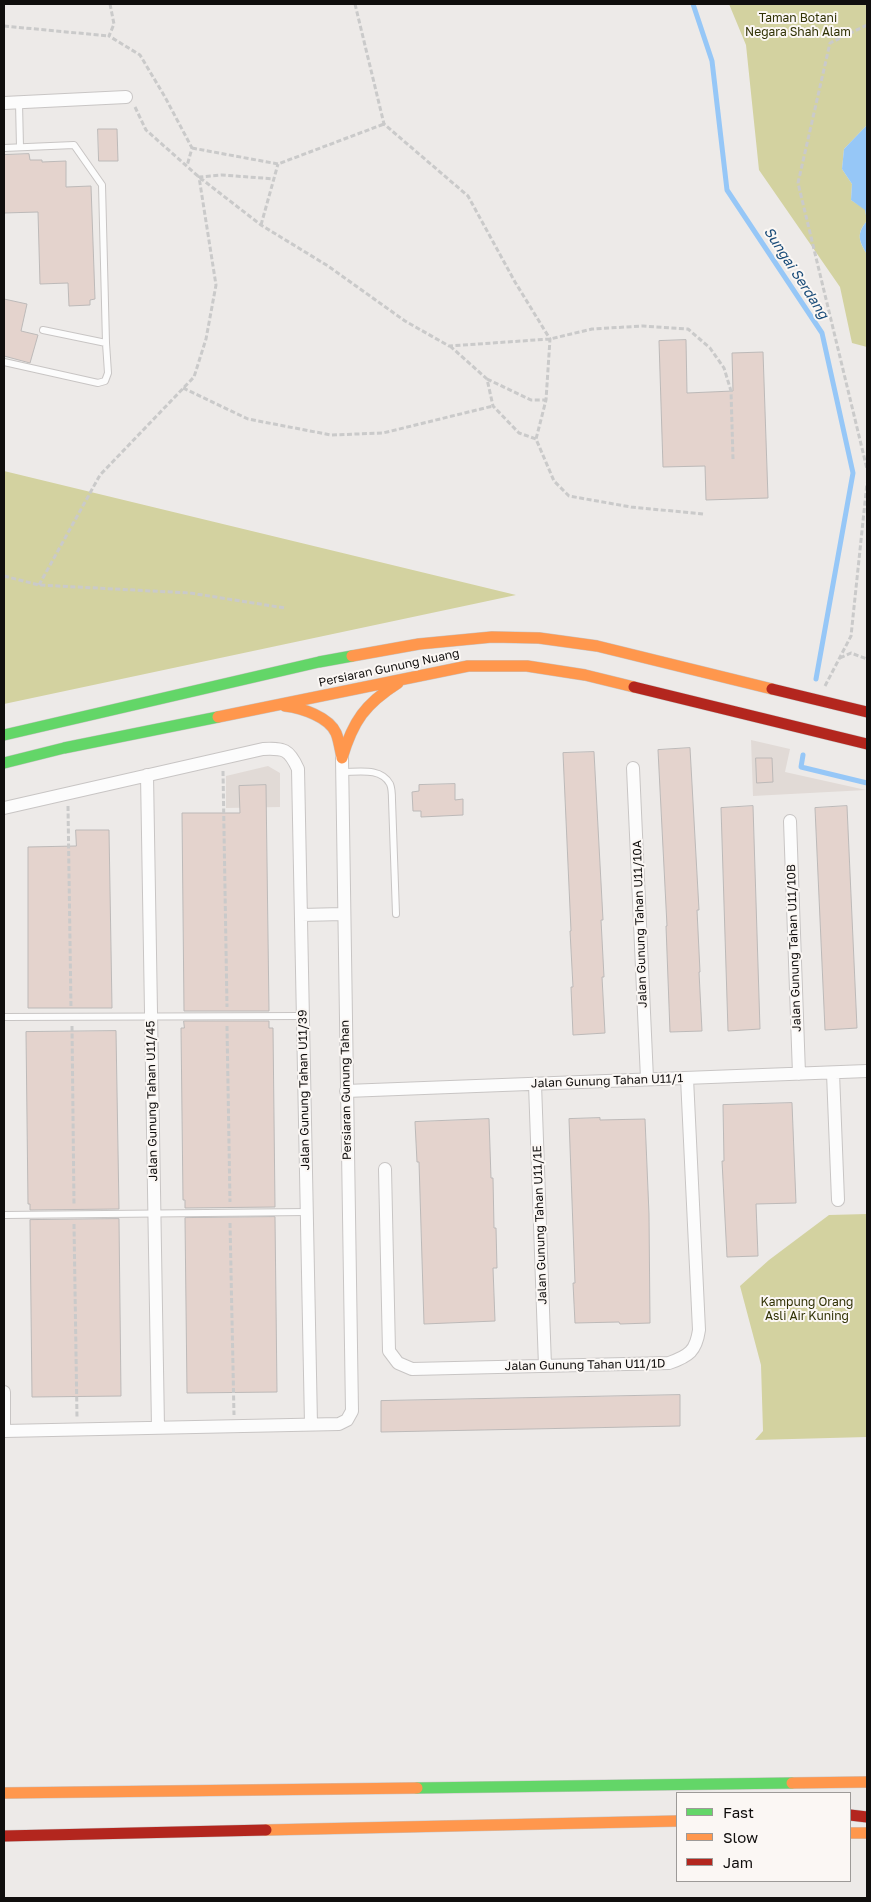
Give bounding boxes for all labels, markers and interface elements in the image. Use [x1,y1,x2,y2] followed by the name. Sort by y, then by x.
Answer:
[745,11,851,39] park label: Taman Botani Negara Shah Alam
[760,224,832,322] water label: Sungai Serdang
[317,646,461,690] street label: Persiaran Gunung Nuang
[630,840,650,1008] street label: Jalan Gunung Tahan U11/10A
[784,864,804,1032] street label: Jalan Gunung Tahan U11/10B
[295,1010,313,1170] street label: Jalan Gunung Tahan U11/39
[338,1020,354,1160] street label: Persiaran Gunung Tahan
[143,1021,161,1181] street label: Jalan Gunung Tahan U11/45
[531,1071,683,1091] street label: Jalan Gunung Tahan U11/1
[530,1145,550,1305] street label: Jalan Gunung Tahan U11/1E
[761,1295,853,1323] park label: Kampung Orang Asli Air Kuning
[505,1356,665,1374] street label: Jalan Gunung Tahan U11/1D
[676,1792,851,1882] legend
[723,1803,754,1821] text: Fast
[723,1828,758,1846] text: Slow
[723,1853,753,1871] text: Jam

